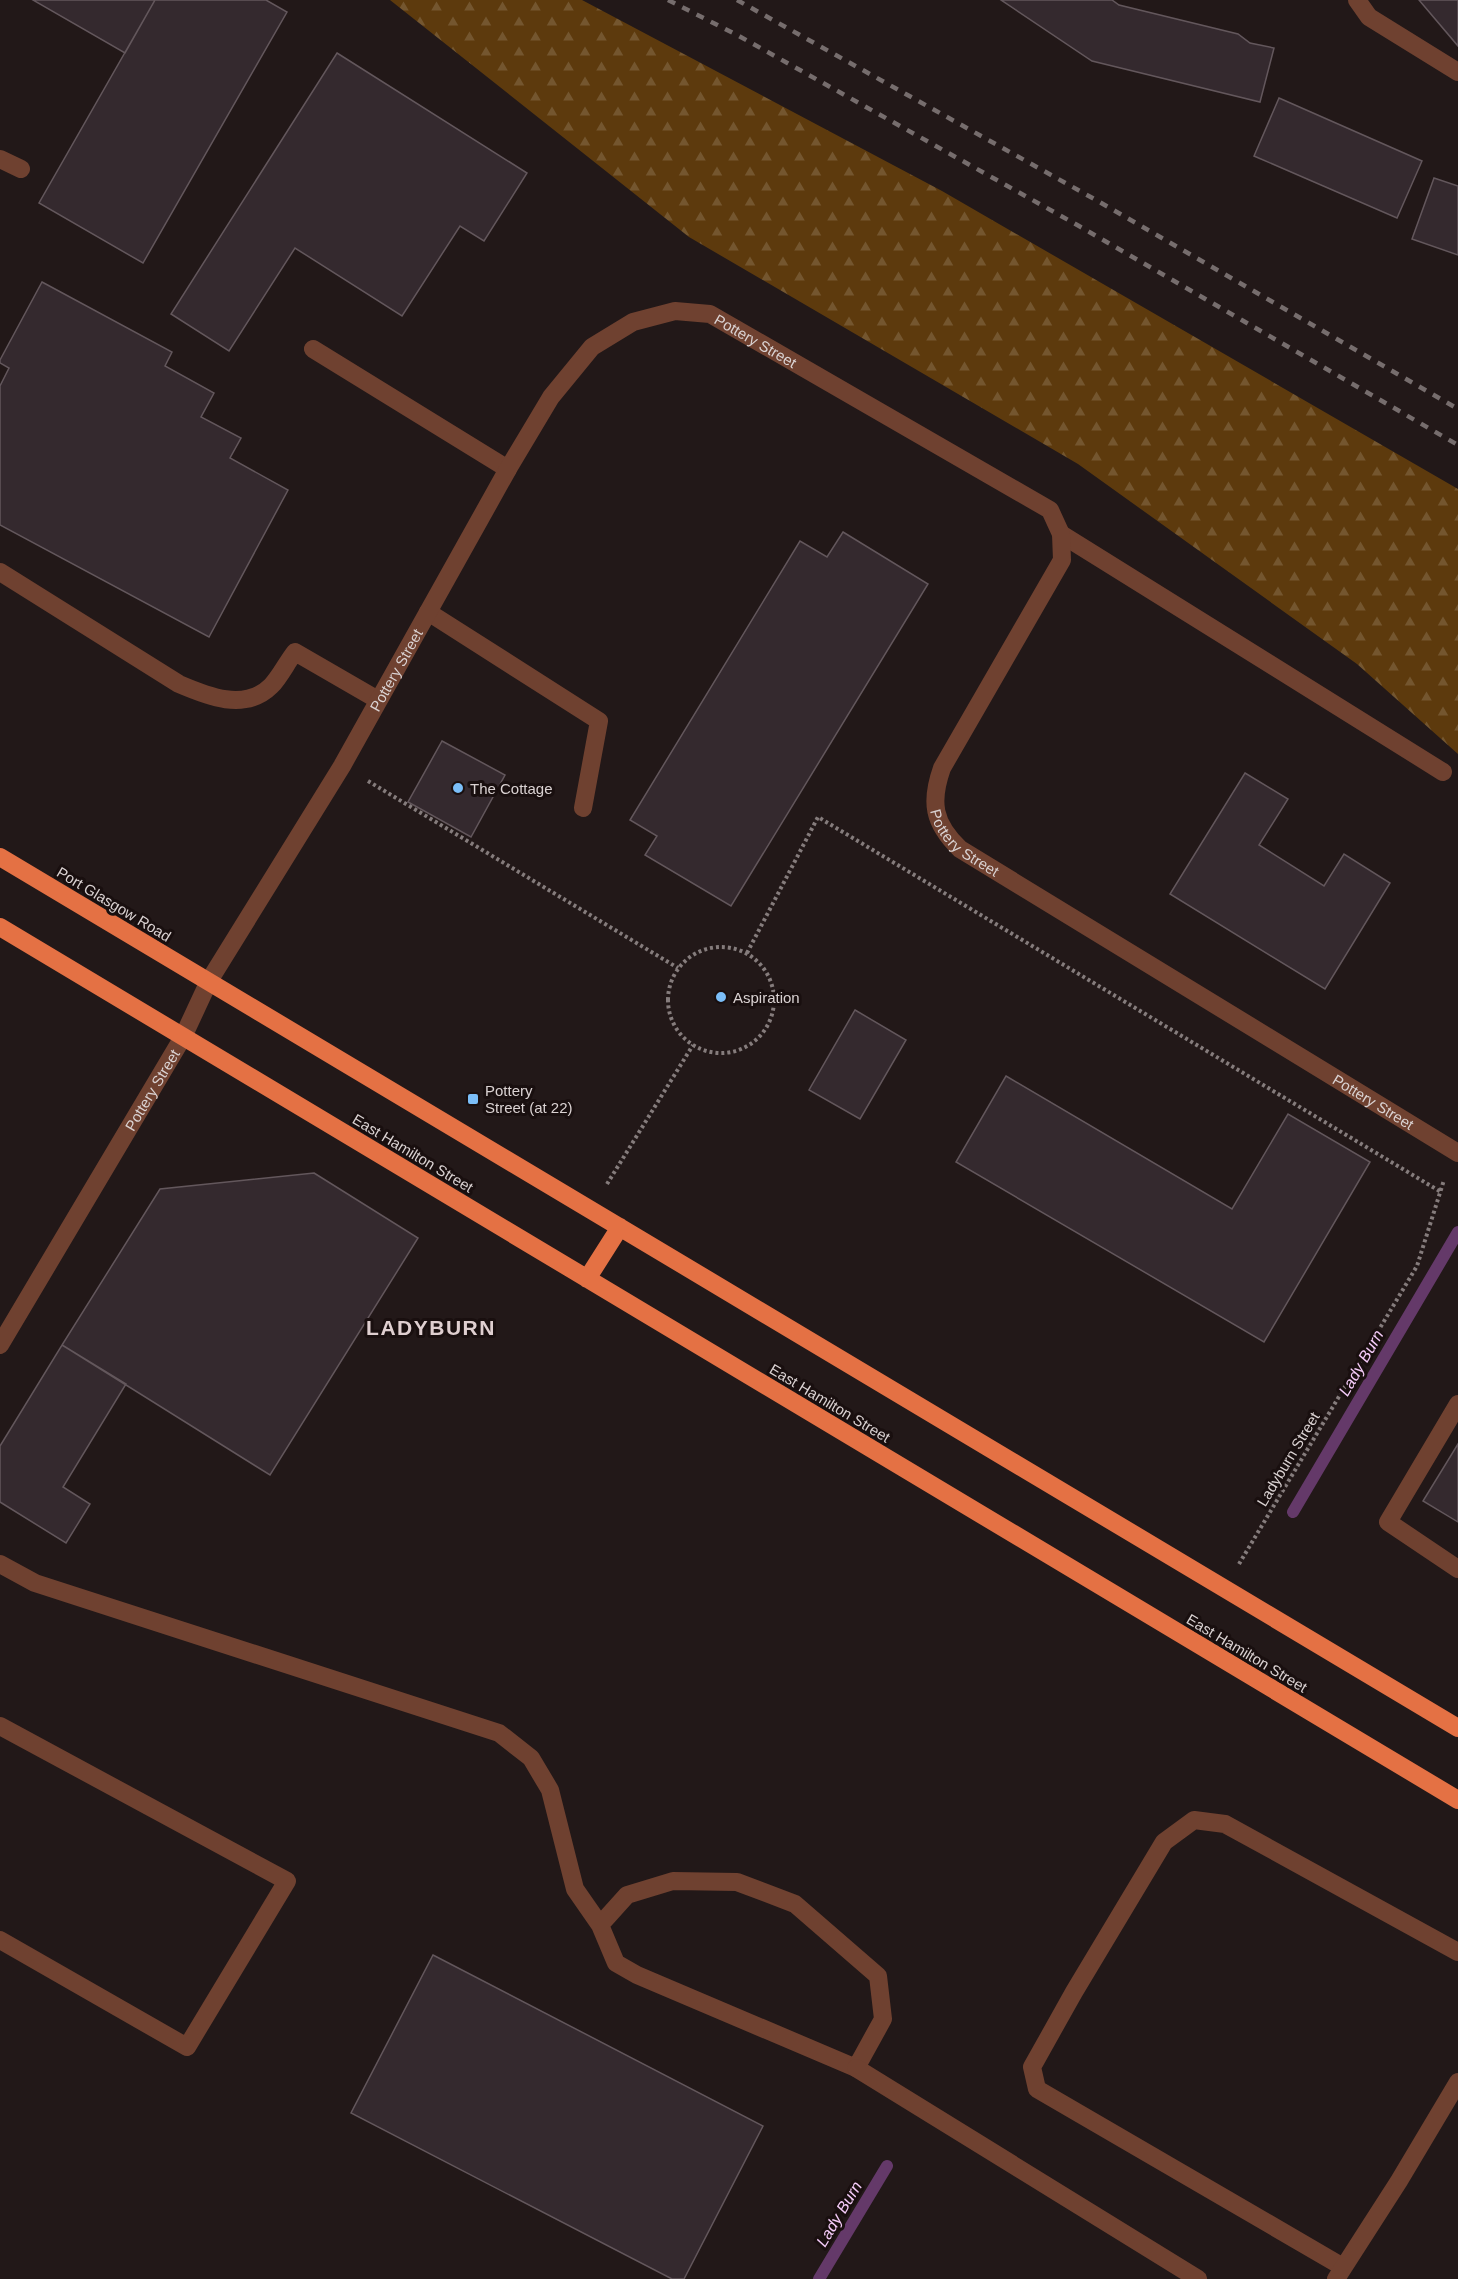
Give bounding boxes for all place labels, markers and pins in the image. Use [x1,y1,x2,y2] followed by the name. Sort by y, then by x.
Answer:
[470,780,553,797] place label: The Cottage
[451,781,465,795] marker: The Cottage
[733,989,800,1006] place label: Aspiration
[714,990,728,1004] marker: Aspiration
[485,1082,573,1116] place label: Pottery Street (at 22)
[466,1092,480,1106] marker: Pottery Street (at 22)

